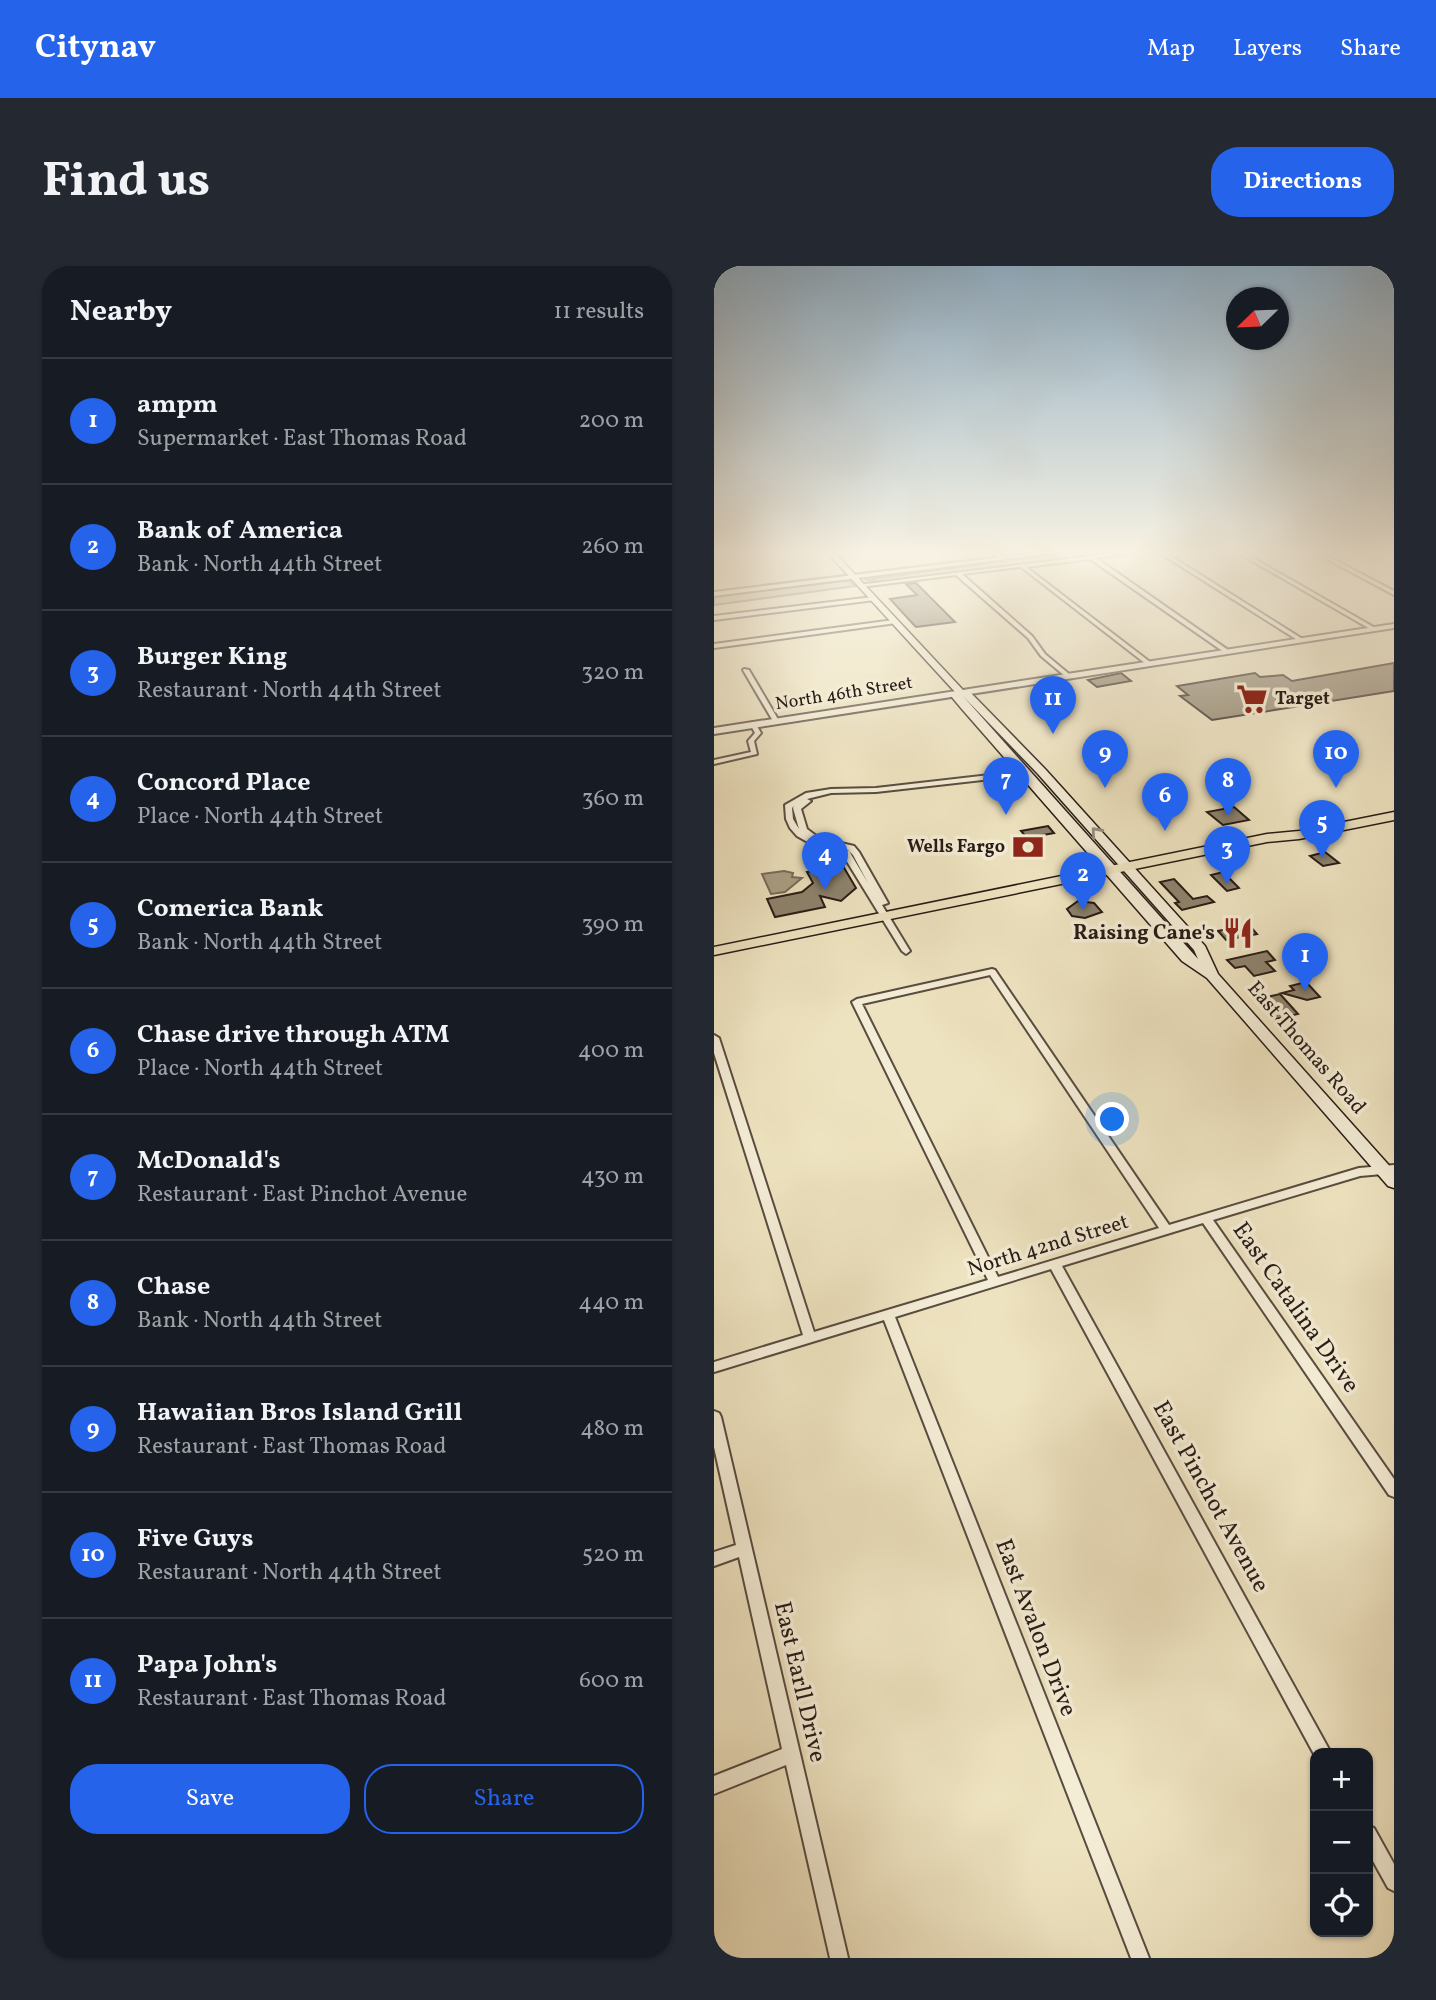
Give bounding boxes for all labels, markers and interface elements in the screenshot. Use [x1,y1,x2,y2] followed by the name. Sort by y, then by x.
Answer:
[35,26,156,72] text: Citynav
[1147,32,1195,66] text: Map
[1233,32,1302,66] text: Layers
[1340,32,1401,66] text: Share
[1211,147,1394,217] button: Directions
[42,148,210,217] text: Find us
[1226,287,1289,350] north arrow
[70,291,172,333] text: Nearby
[553,296,644,328] text: 11 results
[137,387,218,423] text: ampm
[88,405,98,437] text: 1
[579,405,644,437] text: 200 m
[137,423,467,455] text: Supermarket · East Thomas Road
[137,513,343,549] text: Bank of America
[87,531,99,563] text: 2
[581,531,644,563] text: 260 m
[137,549,382,581] text: Bank · North 44th Street
[137,639,287,675] text: Burger King
[87,657,99,689] text: 3
[581,657,644,689] text: 320 m
[774,671,914,717] street label: North 46th Street
[137,675,442,707] text: Restaurant · North 44th Street
[1030,676,1076,734] pin: 11
[1235,682,1269,716] supermarket icon: Target
[1275,687,1330,712] place label: Target
[1082,730,1128,788] pin: 9
[1313,730,1359,788] pin: 10
[983,757,1029,815] pin: 7
[1205,758,1251,816] pin: 8
[137,765,310,801] text: Concord Place
[1142,773,1188,831] pin: 6
[86,783,100,815] text: 4
[582,783,644,815] text: 360 m
[1299,800,1345,858] pin: 5
[137,801,383,833] text: Place · North 44th Street
[1204,826,1250,884] pin: 3
[1091,827,1104,840] one-way arrow
[1011,830,1045,864] bank icon: Wells Fargo
[802,832,848,890] pin: 4
[907,835,1005,860] place label: Wells Fargo
[1060,852,1106,910] pin: 2
[137,891,324,927] text: Comerica Bank
[87,909,99,941] text: 5
[581,909,644,941] text: 390 m
[1221,916,1255,950] restaurant icon: Raising Cane's
[1073,919,1215,948] place label: Raising Cane's
[137,927,382,959] text: Bank · North 44th Street
[1282,933,1328,991] pin: 1
[1240,975,1372,1121] street label: East Thomas Road
[137,1017,449,1053] text: Chase drive through ATM
[87,1035,99,1067] text: 6
[578,1035,644,1067] text: 400 m
[137,1053,383,1085] text: Place · North 44th Street
[1095,1102,1129,1136] your location
[137,1143,280,1179] text: McDonald's
[88,1161,99,1193] text: 7
[581,1161,644,1193] text: 430 m
[137,1179,468,1211] text: Restaurant · East Pinchot Avenue
[964,1208,1132,1284] street label: North 42nd Street
[1223,1216,1367,1400] street label: East Catalina Drive
[137,1269,210,1305] text: Chase
[87,1287,99,1319] text: 8
[578,1287,644,1319] text: 440 m
[137,1305,382,1337] text: Bank · North 44th Street
[137,1395,462,1431] text: Hawaiian Bros Island Grill
[1143,1395,1277,1599] street label: East Pinchot Avenue
[87,1413,99,1445] text: 9
[580,1413,644,1445] text: 480 m
[137,1431,446,1463] text: Restaurant · East Thomas Road
[137,1521,253,1557] text: Five Guys
[986,1534,1084,1722] street label: East Avalon Drive
[81,1539,105,1571] text: 10
[582,1539,644,1571] text: 520 m
[137,1557,442,1589] text: Restaurant · North 44th Street
[764,1598,834,1766] street label: East Earll Drive
[137,1647,277,1683] text: Papa John's
[84,1665,102,1697] text: 11
[579,1665,644,1697] text: 600 m
[137,1683,446,1715] text: Restaurant · East Thomas Road
[1310,1748,1373,1937] map controls
[1310,1748,1373,1811] button: +
[70,1764,350,1834] button: Save
[364,1764,644,1834] button: Share
[1310,1811,1373,1874] button: −
[1310,1874,1373,1937] button: locate

